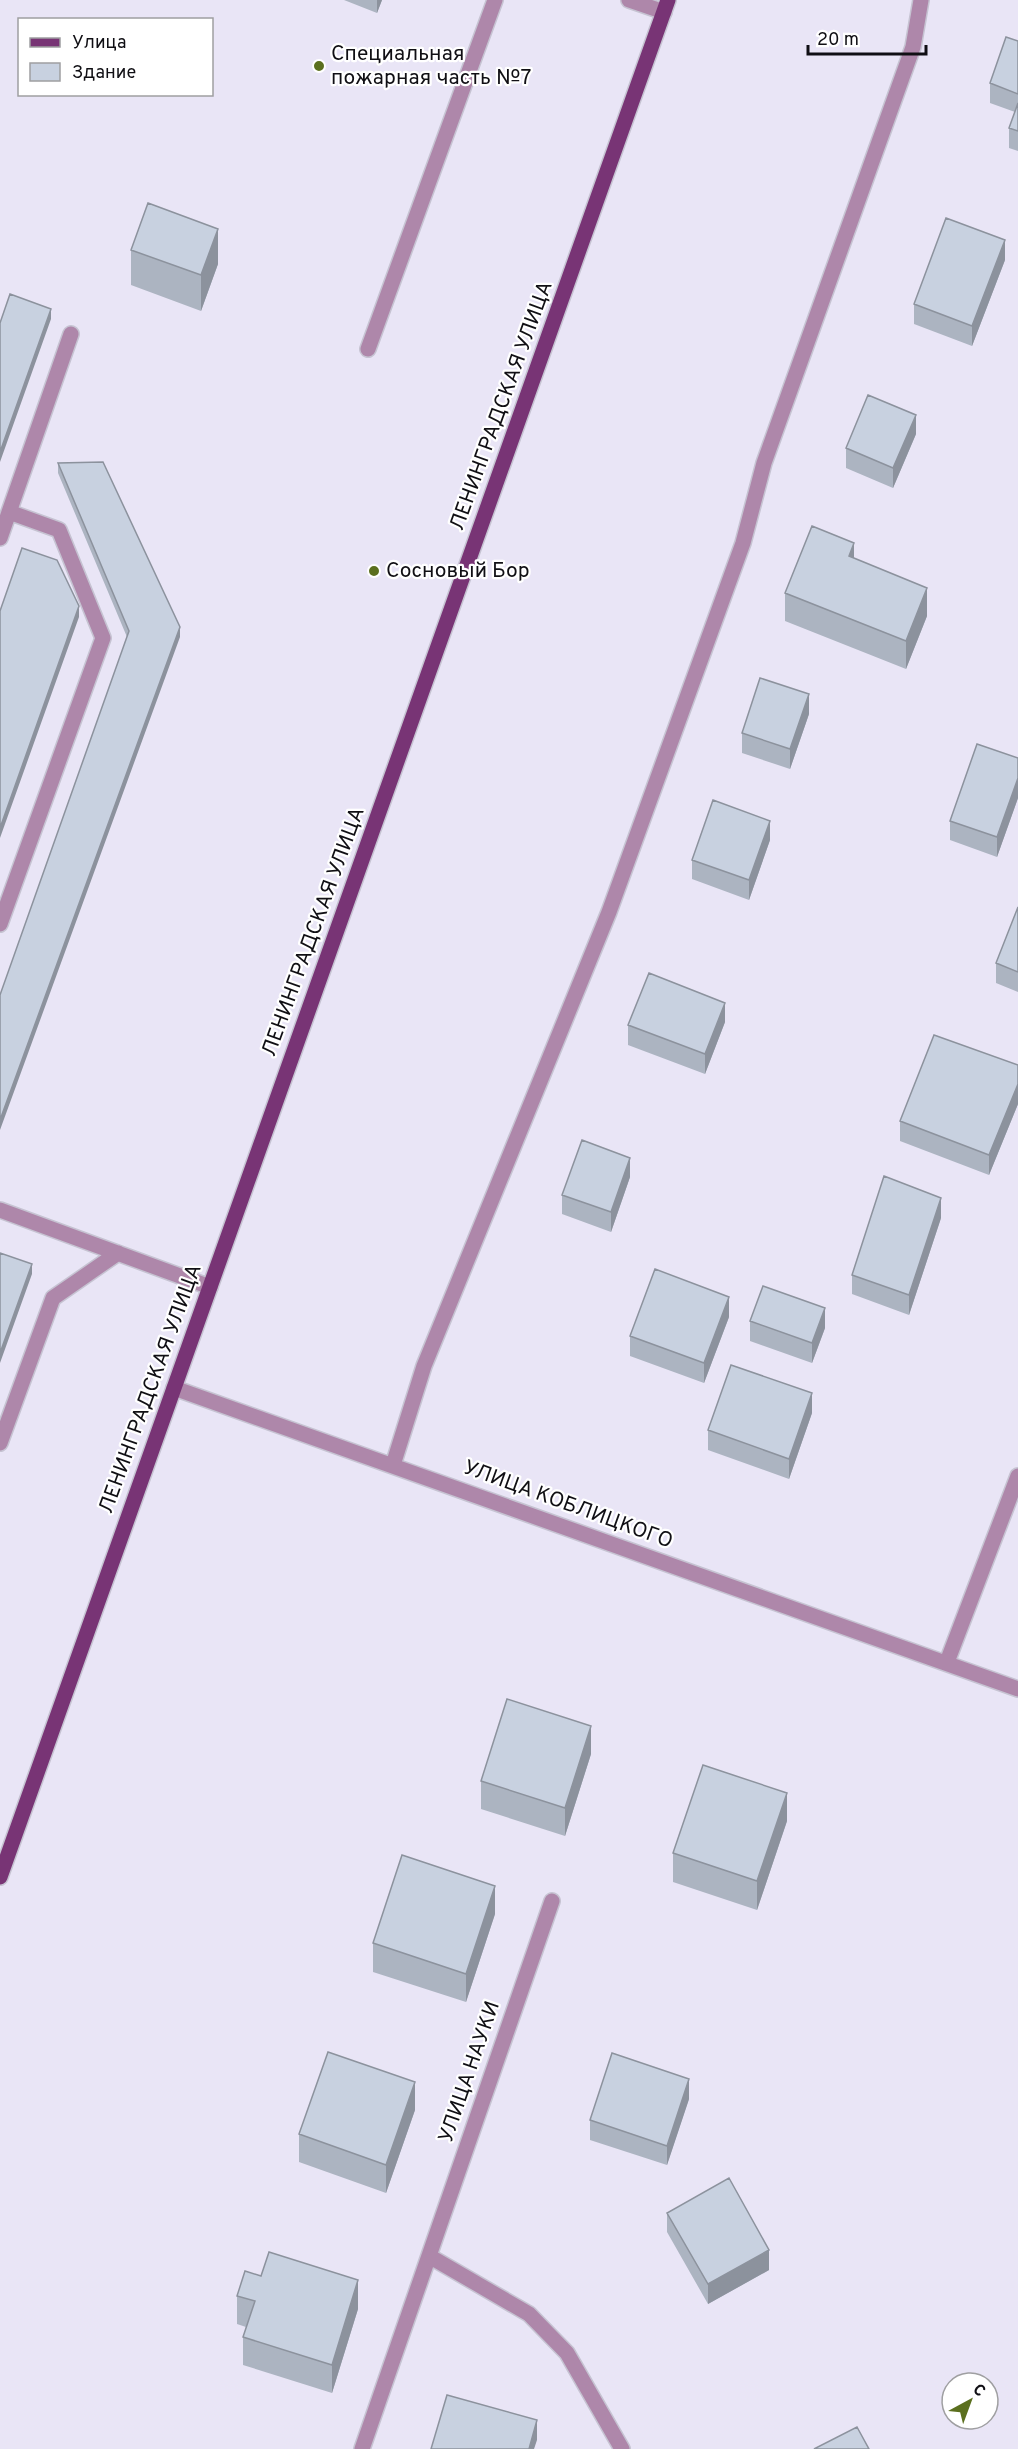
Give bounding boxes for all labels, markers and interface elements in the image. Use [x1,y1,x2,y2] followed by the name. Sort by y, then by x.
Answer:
[18,18,213,96] legend
[808,18,926,56] scale bar
[817,29,859,52] text: 20 m
[72,32,126,55] text: Улица
[331,41,531,92] place label: Специальная пожарная часть №7
[312,59,326,73] marker: Специальная пожарная часть №7
[72,62,136,85] text: Здание
[444,278,560,534] street label: ЛЕНИНГРАДСКАЯ УЛИЦА
[386,558,530,585] place label: Сосновый Бор
[367,564,381,578] marker: Сосновый Бор
[256,804,372,1060] street label: ЛЕНИНГРАДСКАЯ УЛИЦА
[93,1261,209,1517] street label: ЛЕНИНГРАДСКАЯ УЛИЦА
[460,1455,676,1555] street label: УЛИЦА КОБЛИЦКОГО
[433,1998,507,2146] street label: УЛИЦА НАУКИ
[940,2371,1000,2431] north arrow
[968,2380,989,2402] text: С

